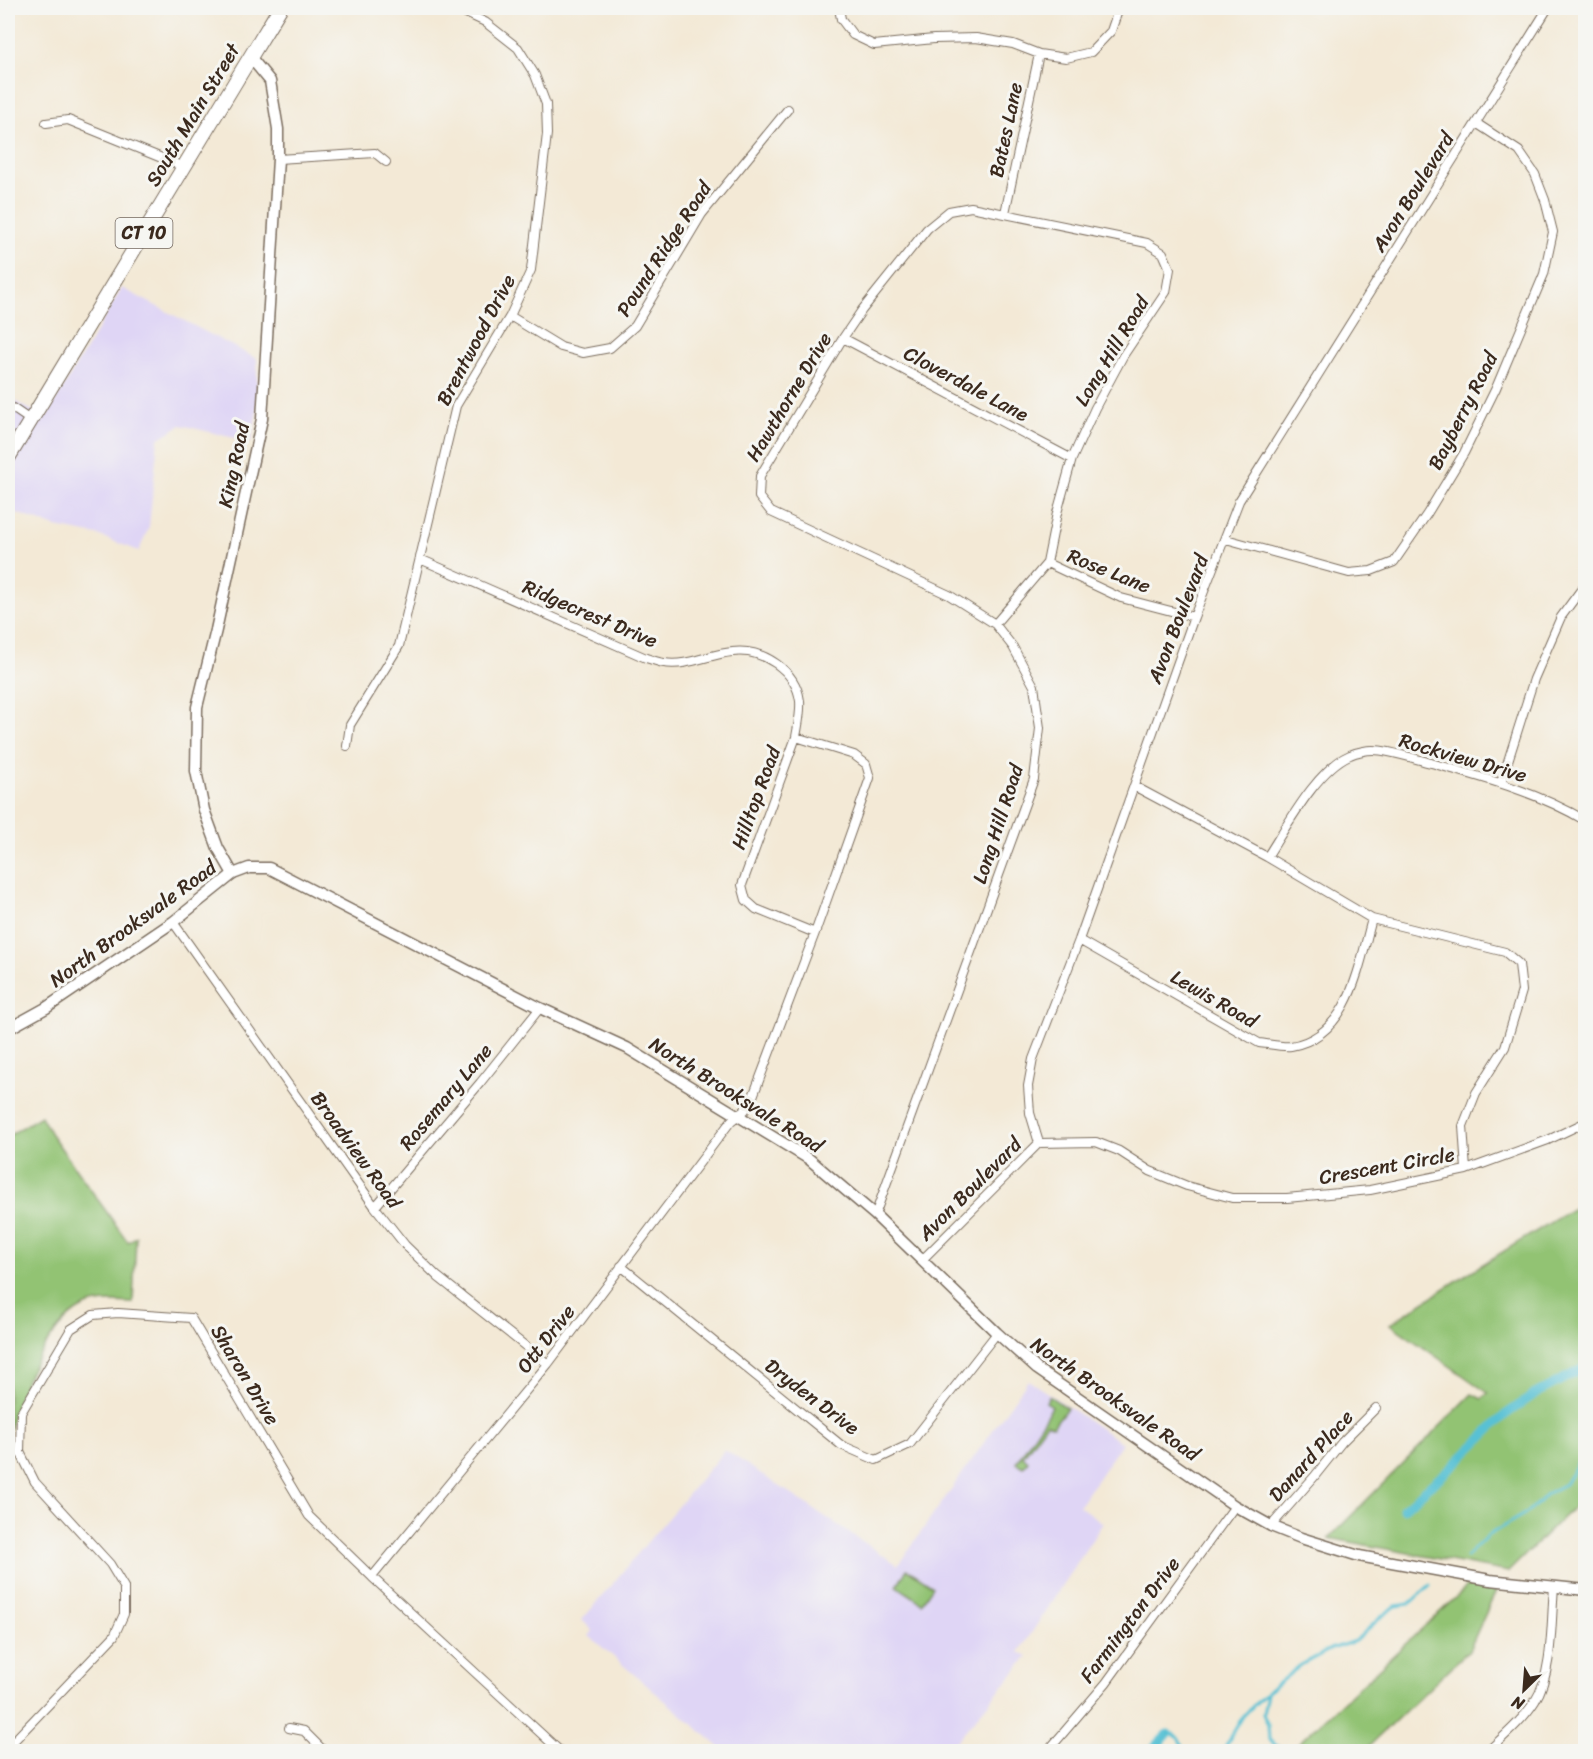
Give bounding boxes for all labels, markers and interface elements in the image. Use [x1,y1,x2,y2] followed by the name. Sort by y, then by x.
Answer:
[136,36,250,194] street label: South Main Street
[979,79,1033,181] street label: Bates Lane
[1362,124,1465,260] street label: Avon Boulevard
[607,173,722,324] street label: Pound Ridge Road
[116,218,172,248] road number: CT 10
[427,268,525,412] street label: Brentwood Drive
[1065,288,1160,413] street label: Long Hill Road
[736,325,842,469] street label: Hawthorne Drive
[897,336,1035,432] street label: Cloverdale Lane
[1418,344,1508,476] street label: Bayberry Road
[208,418,260,511] street label: King Road
[1062,538,1156,604] street label: Rose Lane
[1137,548,1219,690] street label: Avon Boulevard
[517,570,663,658] street label: Ridgecrest Drive
[1395,723,1531,793] street label: Rockview Drive
[721,740,791,855] street label: Hilltop Road
[962,758,1034,888] street label: Long Hill Road
[42,850,225,997] street label: North Brooksvale Road
[1164,960,1266,1039] street label: Lewis Road
[642,1027,831,1164] street label: North Brooksvale Road
[390,1035,502,1159] street label: Rosemary Lane
[301,1084,412,1218] street label: Broadview Road
[909,1127,1032,1250] street label: Avon Boulevard
[1316,1137,1458,1195] street label: Crescent Circle
[508,1297,584,1381] street label: Ott Drive
[201,1318,289,1432] street label: Sharon Drive
[1023,1327,1208,1472] street label: North Brooksvale Road
[757,1349,868,1445] street label: Dryden Drive
[1260,1402,1362,1510] street label: Danard Place
[1071,1549,1189,1691] street label: Farmington Drive
[1494,1660,1554,1720] north arrow
[1506,1687,1530,1719] text: N

